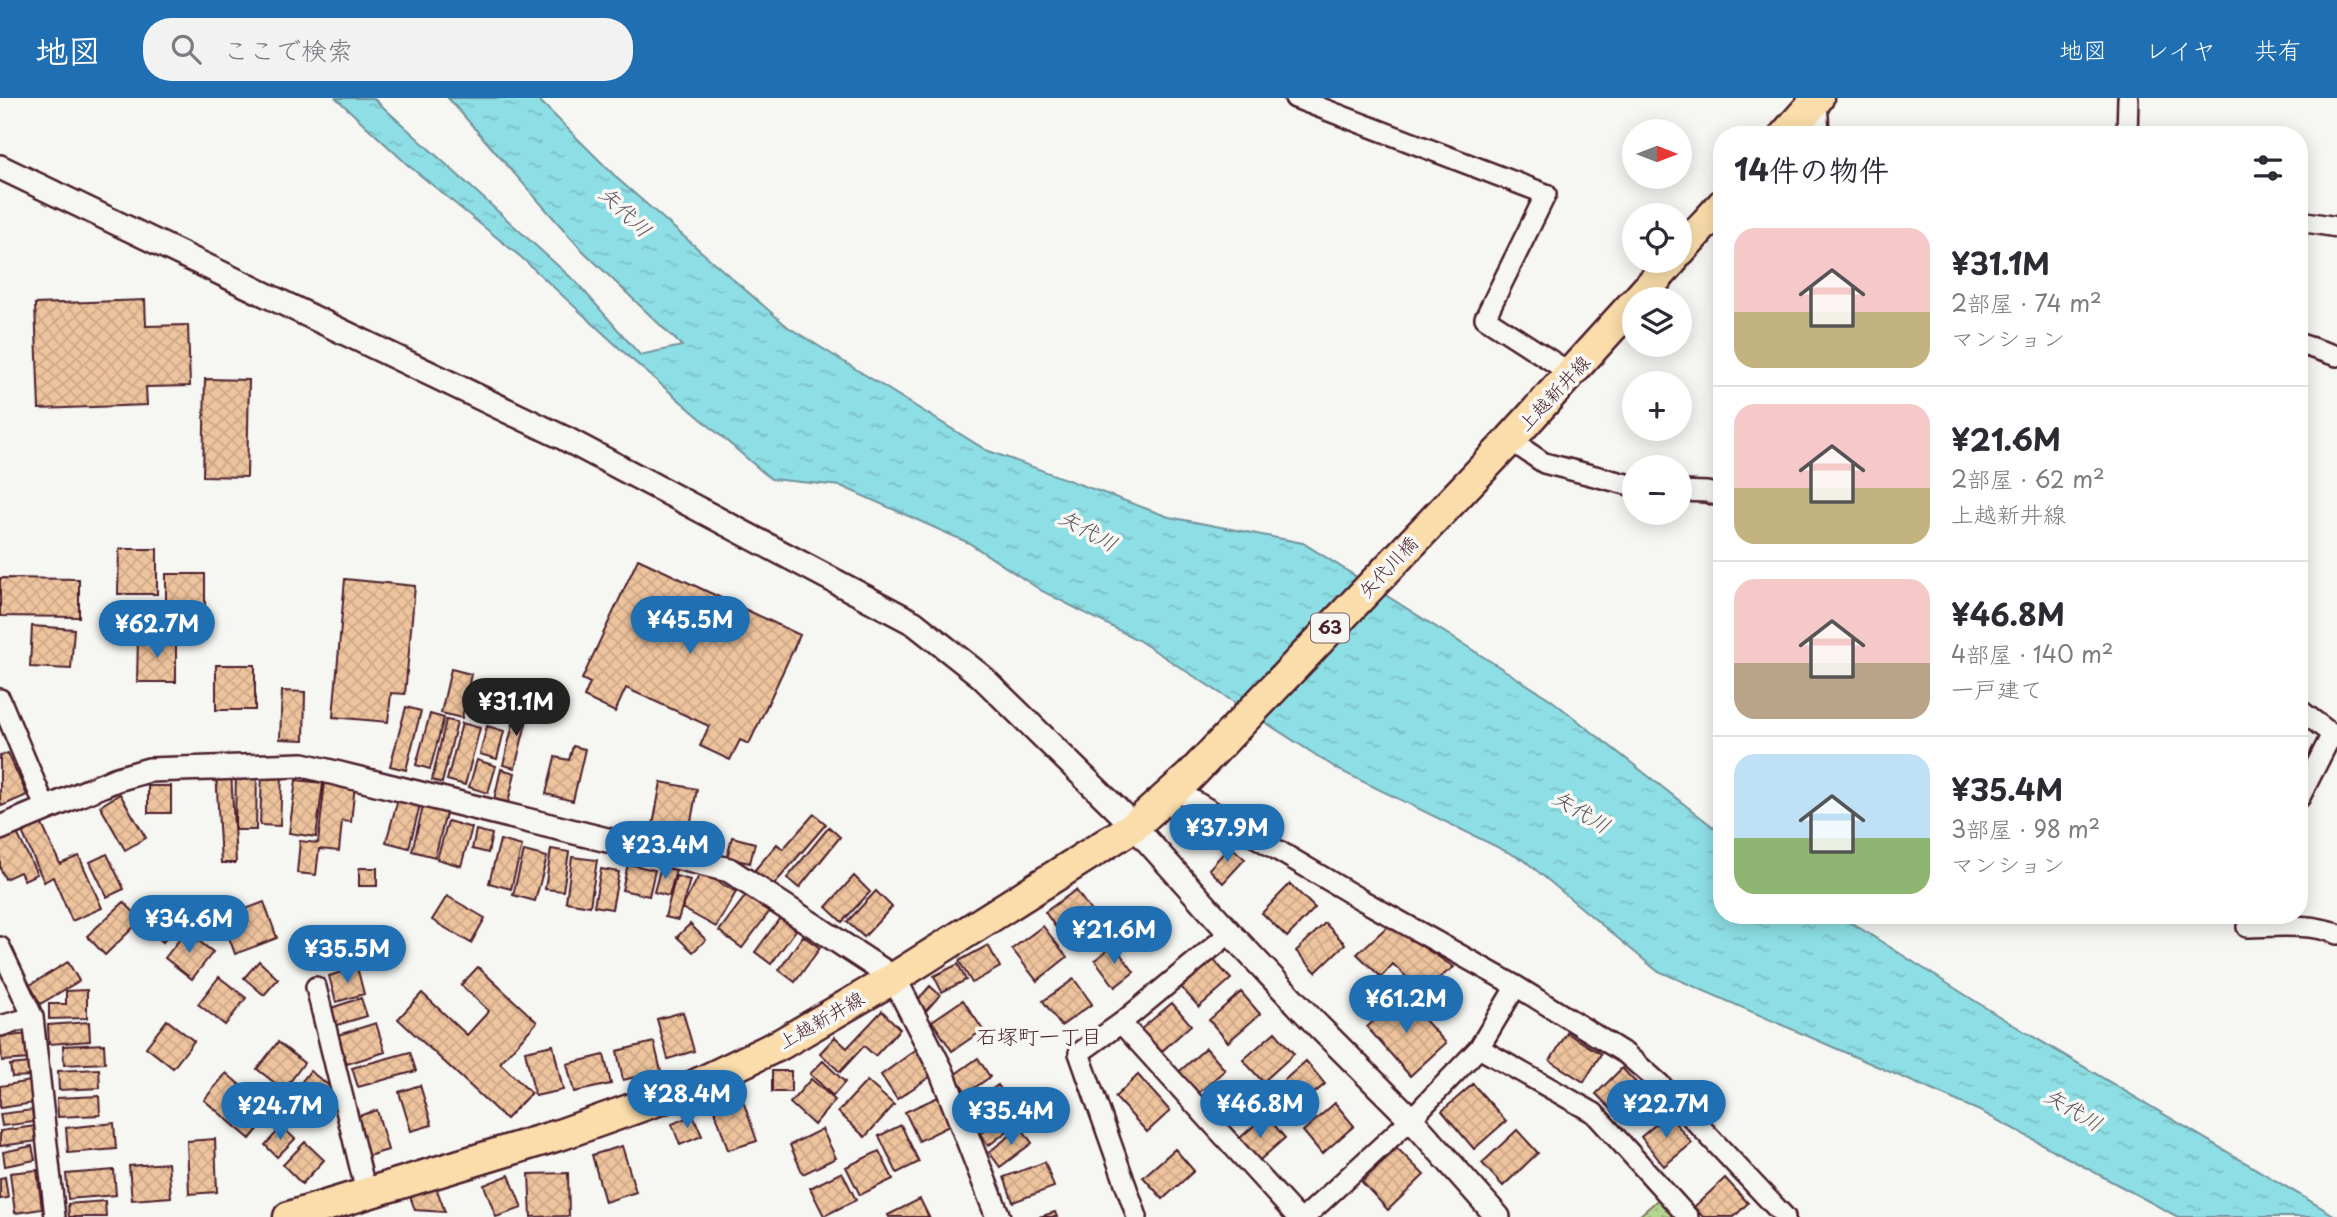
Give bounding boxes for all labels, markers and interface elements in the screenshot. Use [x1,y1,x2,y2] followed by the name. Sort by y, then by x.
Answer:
[143,18,633,81] search box
[35,24,101,74] text: 地図
[167,30,205,68] icon: search
[223,30,353,69] text: ここで検索
[2059,31,2107,67] text: 地図
[2145,31,2216,67] text: レイヤ
[2254,31,2302,67] text: 共有
[1622,119,1692,189] north arrow
[1622,119,1692,525] map controls
[1734,146,1889,191] text: 14件の物件
[2249,149,2287,187] icon: filters
[593,177,660,244] water label: 矢代川
[1622,203,1692,273] button: locate
[1951,240,2050,285] text: ¥31.1M
[1790,256,1874,340] icon: home
[1951,285,2102,320] text: 2部屋 · 74 m²
[1622,287,1692,357] button: layers
[1951,320,2065,355] text: マンション
[1511,348,1596,437] street label: 上越新井線
[1622,371,1692,441] button: +
[1951,416,2061,461] text: ¥21.6M
[1790,432,1874,516] icon: home
[1622,455,1692,525] button: −
[1951,461,2105,496] text: 2部屋 · 62 m²
[1951,496,2066,531] text: 上越新井線
[1054,500,1124,559] water label: 矢代川
[1351,529,1423,604] street label: 矢代川橋
[1951,591,2065,636] text: ¥46.8M
[633,596,747,656] pin: ¥45.5M
[100,601,214,660] pin: ¥62.7M
[647,601,733,636] text: ¥45.5M
[115,605,199,640] text: ¥62.7M
[1790,607,1874,691] icon: home
[1311,614,1349,642] road number: 63
[1951,636,2114,671] text: 4部屋 · 140 m²
[1951,671,2043,706] text: 一戸建て
[459,678,573,738] pin: ¥31.1M
[478,683,554,718] text: ¥31.1M
[1951,766,2063,811] text: ¥35.4M
[1547,780,1617,840] water label: 矢代川
[1790,782,1874,866] icon: home
[1170,804,1284,864] pin: ¥37.9M
[1185,809,1269,844] text: ¥37.9M
[1951,811,2100,846] text: 3部屋 · 98 m²
[608,822,722,881] pin: ¥23.4M
[621,826,709,861] text: ¥23.4M
[1951,846,2065,881] text: マンション
[132,896,246,955] pin: ¥34.6M
[145,900,233,935] text: ¥34.6M
[1057,906,1171,966] pin: ¥21.6M
[1072,911,1156,946] text: ¥21.6M
[290,926,404,985] pin: ¥35.5M
[304,930,390,965] text: ¥35.5M
[1349,976,1463,1035] pin: ¥61.2M
[1365,980,1447,1015] text: ¥61.2M
[772,983,869,1055] street label: 上越新井線
[976,1019,1102,1051] district label: 石塚町一丁目
[630,1070,744,1130] pin: ¥28.4M
[643,1075,731,1110] text: ¥28.4M
[2039,1078,2109,1138] water label: 矢代川
[1203,1080,1317,1140] pin: ¥46.8M
[1609,1080,1723,1140] pin: ¥22.7M
[223,1082,337,1142] pin: ¥24.7M
[1216,1085,1304,1120] text: ¥46.8M
[1623,1085,1709,1120] text: ¥22.7M
[237,1087,323,1122] text: ¥24.7M
[954,1088,1068,1147] pin: ¥35.4M
[968,1092,1054,1127] text: ¥35.4M

